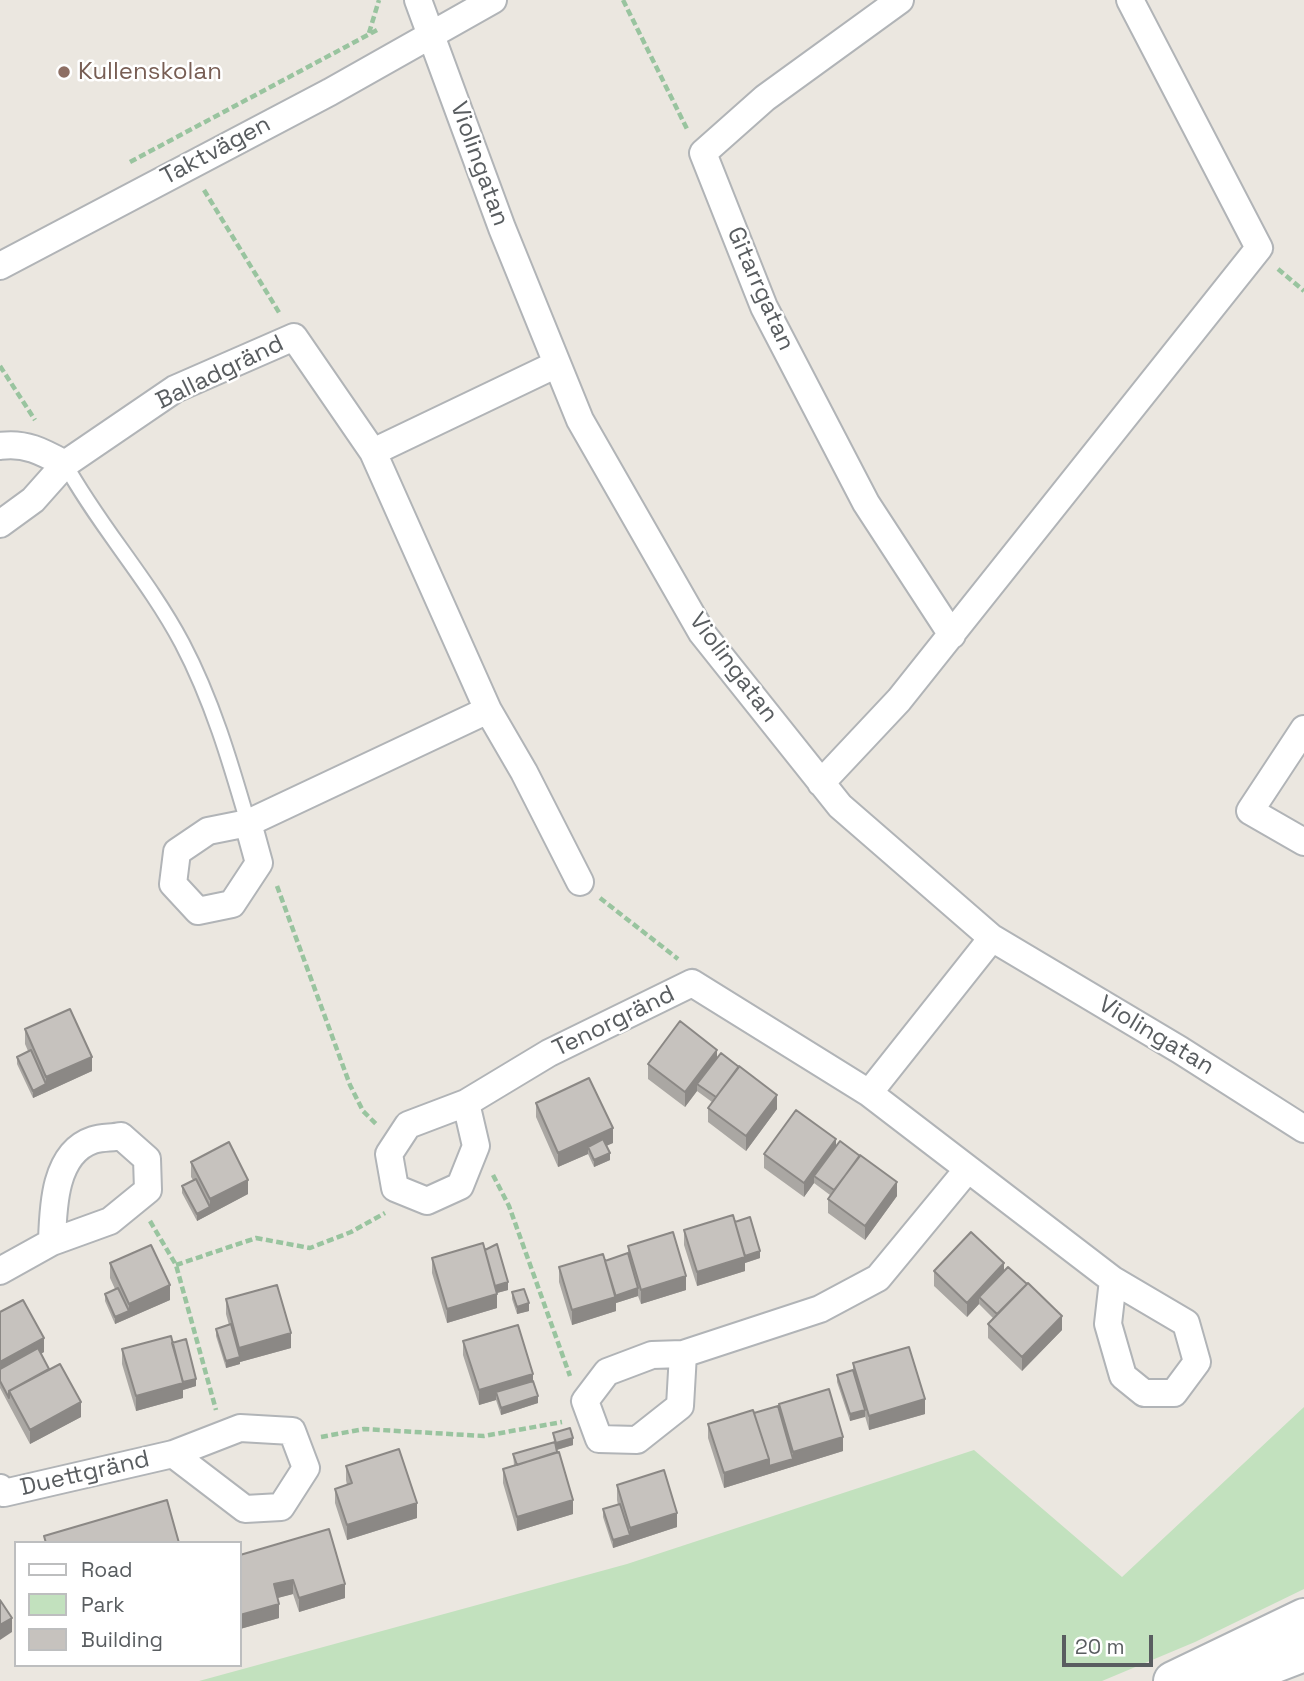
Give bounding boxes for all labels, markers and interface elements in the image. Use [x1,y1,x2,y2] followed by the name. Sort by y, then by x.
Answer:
[78,58,222,86] place label: Kullenskolan
[56,64,72,80] marker: Kullenskolan
[443,98,515,230] street label: Violingatan
[156,110,276,192] street label: Taktvägen
[720,223,800,355] street label: Gitarrgatan
[152,330,288,416] street label: Balladgränd
[682,607,784,729] street label: Violingatan
[548,980,680,1064] street label: Tenorgränd
[1093,990,1219,1082] street label: Violingatan
[18,1445,152,1503] street label: Duettgränd
[14,1541,242,1667] legend
[81,1556,133,1583] text: Road
[81,1591,125,1618] text: Park
[1066,1622,1157,1666] scale bar
[81,1626,163,1653] text: Building
[1075,1633,1125,1660] text: 20 m

